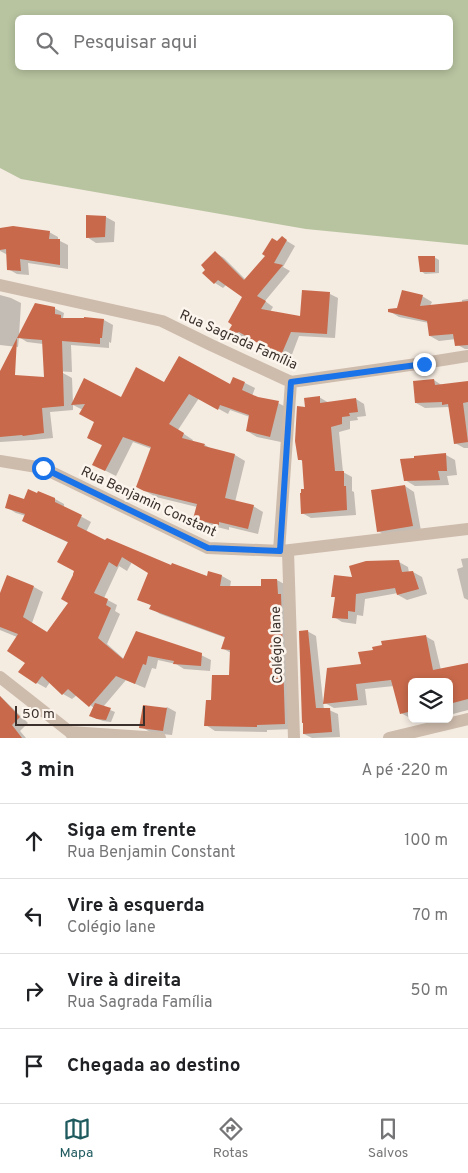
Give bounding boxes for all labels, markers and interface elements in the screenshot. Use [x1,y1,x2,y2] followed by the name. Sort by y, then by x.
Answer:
[15,15,453,70] search box
[33,29,61,57] icon: search
[73,31,197,55] text: Pesquisar aqui
[177,307,300,374] street label: Rua Sagrada Família
[413,353,436,376] route end
[32,457,55,480] route start
[78,463,219,541] street label: Rua Benjamin Constant
[268,606,287,684] street label: Colégio lane
[408,678,453,723] map controls
[408,678,453,723] button: layers
[15,703,145,726] scale bar
[22,706,55,723] text: 50 m
[20,757,75,784] text: 3 min
[361,761,448,781] text: A pé · 220 m
[67,819,196,843] text: Siga em frente
[20,827,48,855] icon: ahead
[404,831,448,851] text: 100 m
[67,843,236,863] text: Rua Benjamin Constant
[67,894,205,918] text: Vire à esquerda
[20,902,48,930] icon: left
[413,906,448,926] text: 70 m
[67,918,156,938] text: Colégio lane
[67,969,181,993] text: Vire à direita
[20,977,48,1005] icon: right
[411,981,448,1001] text: 50 m
[67,993,212,1013] text: Rua Sagrada Família
[20,1052,48,1080] icon: arrive
[67,1054,241,1078] text: Chegada ao destino
[60,1115,93,1162] tab: Mapa
[213,1115,248,1162] tab: Rotas
[368,1115,408,1162] tab: Salvos

